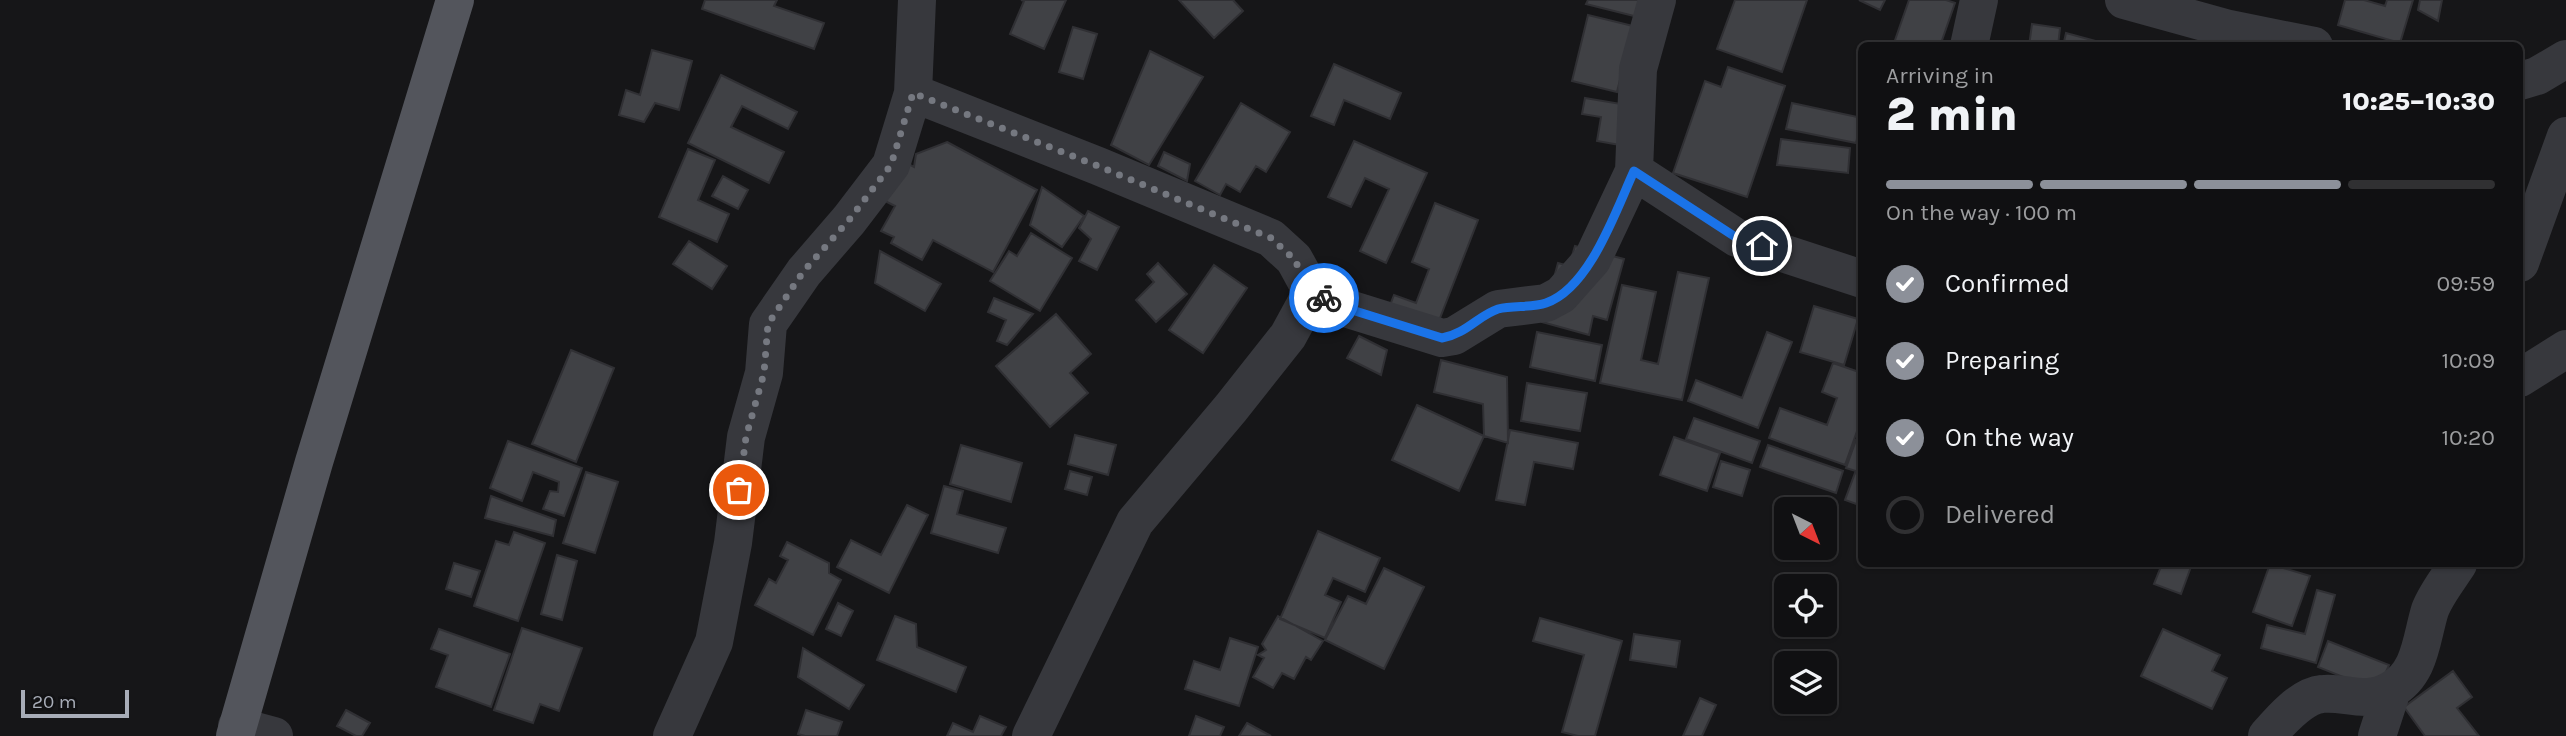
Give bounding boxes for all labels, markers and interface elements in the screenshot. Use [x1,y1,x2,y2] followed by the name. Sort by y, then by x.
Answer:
[1886,62,1994,89] text: Arriving in
[2342,86,2495,117] text: 10:25–10:30
[1886,88,2018,142] text: 2 min
[1886,199,2077,226] text: On the way · 100 m
[1732,216,1792,276] pin
[1743,227,1781,265] icon: home
[1289,263,1359,333] courier
[1886,265,1924,303] icon: check
[1945,268,2070,299] text: Confirmed
[2436,270,2495,297] text: 09:59
[1305,279,1343,317] icon: bike
[1886,342,1924,380] icon: check
[1945,345,2059,376] text: Preparing
[2441,347,2495,374] text: 10:09
[1886,419,1924,457] icon: check
[1945,422,2074,453] text: On the way
[2441,424,2495,451] text: 10:20
[709,460,769,520] pin
[720,471,758,509] icon: bag
[1774,497,1838,560] north arrow
[1774,497,1837,714] map controls
[1945,499,2055,530] text: Delivered
[1774,574,1837,637] button: locate
[1774,651,1837,714] button: layers
[21,687,130,719] scale bar
[32,691,77,713] text: 20 m

